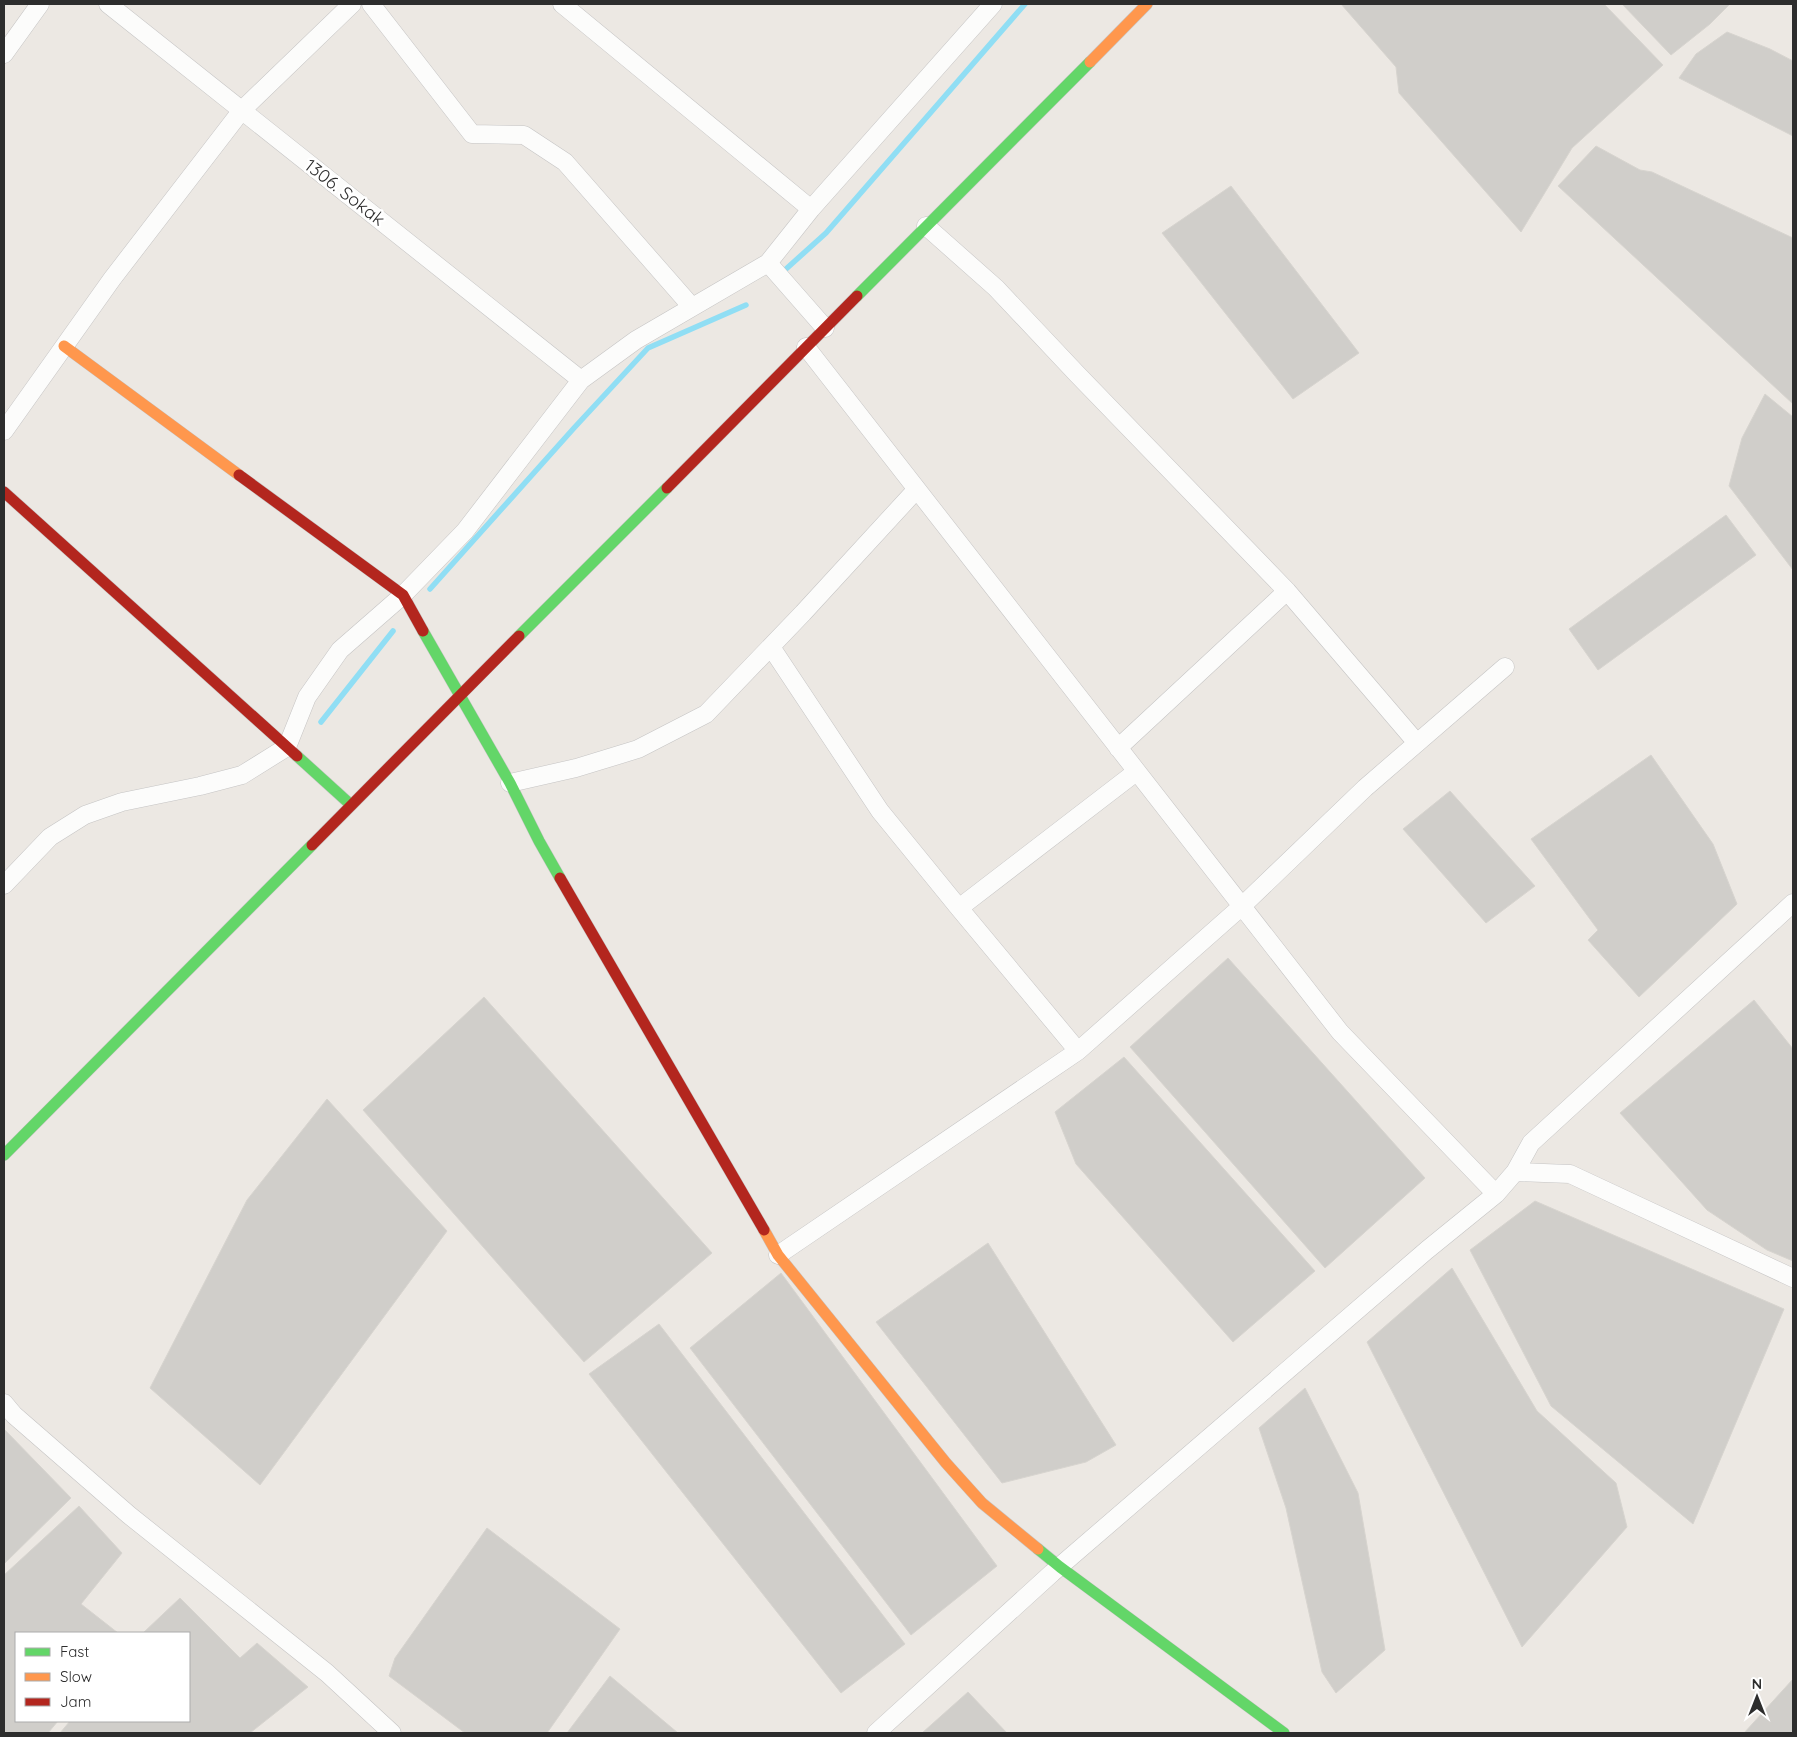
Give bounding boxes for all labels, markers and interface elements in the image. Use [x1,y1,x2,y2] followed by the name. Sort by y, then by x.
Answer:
[300,153,390,231] street label: 1306. Sokak
[15,1632,190,1722] legend
[60,1642,89,1661] text: Fast
[60,1667,92,1686] text: Slow
[1732,1672,1782,1722] north arrow
[1752,1675,1762,1693] text: N
[60,1692,91,1711] text: Jam

